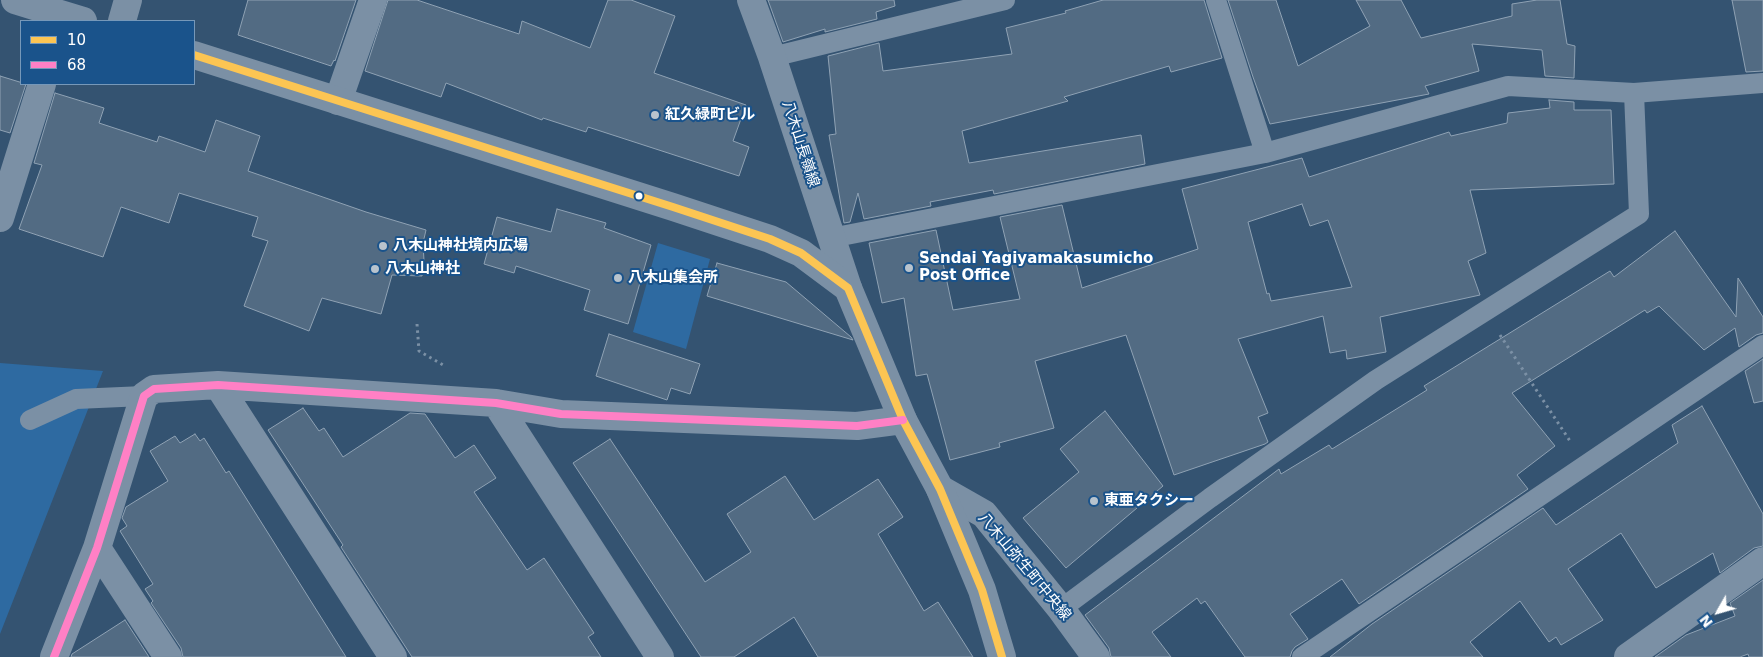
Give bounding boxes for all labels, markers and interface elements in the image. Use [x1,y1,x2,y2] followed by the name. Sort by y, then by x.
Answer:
[20,20,195,85] legend
[67,31,86,49] text: 10
[67,56,86,74] text: 68
[778,98,822,190] street label: 八木山長嶺線
[665,106,755,124] place label: 紅久緑町ビル
[649,109,661,121] marker: 紅久緑町ビル
[634,191,644,201] unlabelled marker
[393,237,528,255] place label: 八木山神社境内広場
[377,240,389,252] marker: 八木山神社境内広場
[919,250,1153,285] place label: Sendai Yagiyamakasumicho Post Office
[385,260,460,278] place label: 八木山神社
[903,262,915,274] marker: Sendai Yagiyamakasumicho Post Office
[369,263,381,275] marker: 八木山神社
[628,269,718,287] place label: 八木山集会所
[612,272,624,284] marker: 八木山集会所
[1104,492,1194,510] place label: 東亜タクシー
[1088,495,1100,507] marker: 東亜タクシー
[974,510,1074,624] street label: 八木山弥生町中央線
[1693,587,1743,637] north arrow
[1696,612,1716,631] text: N

